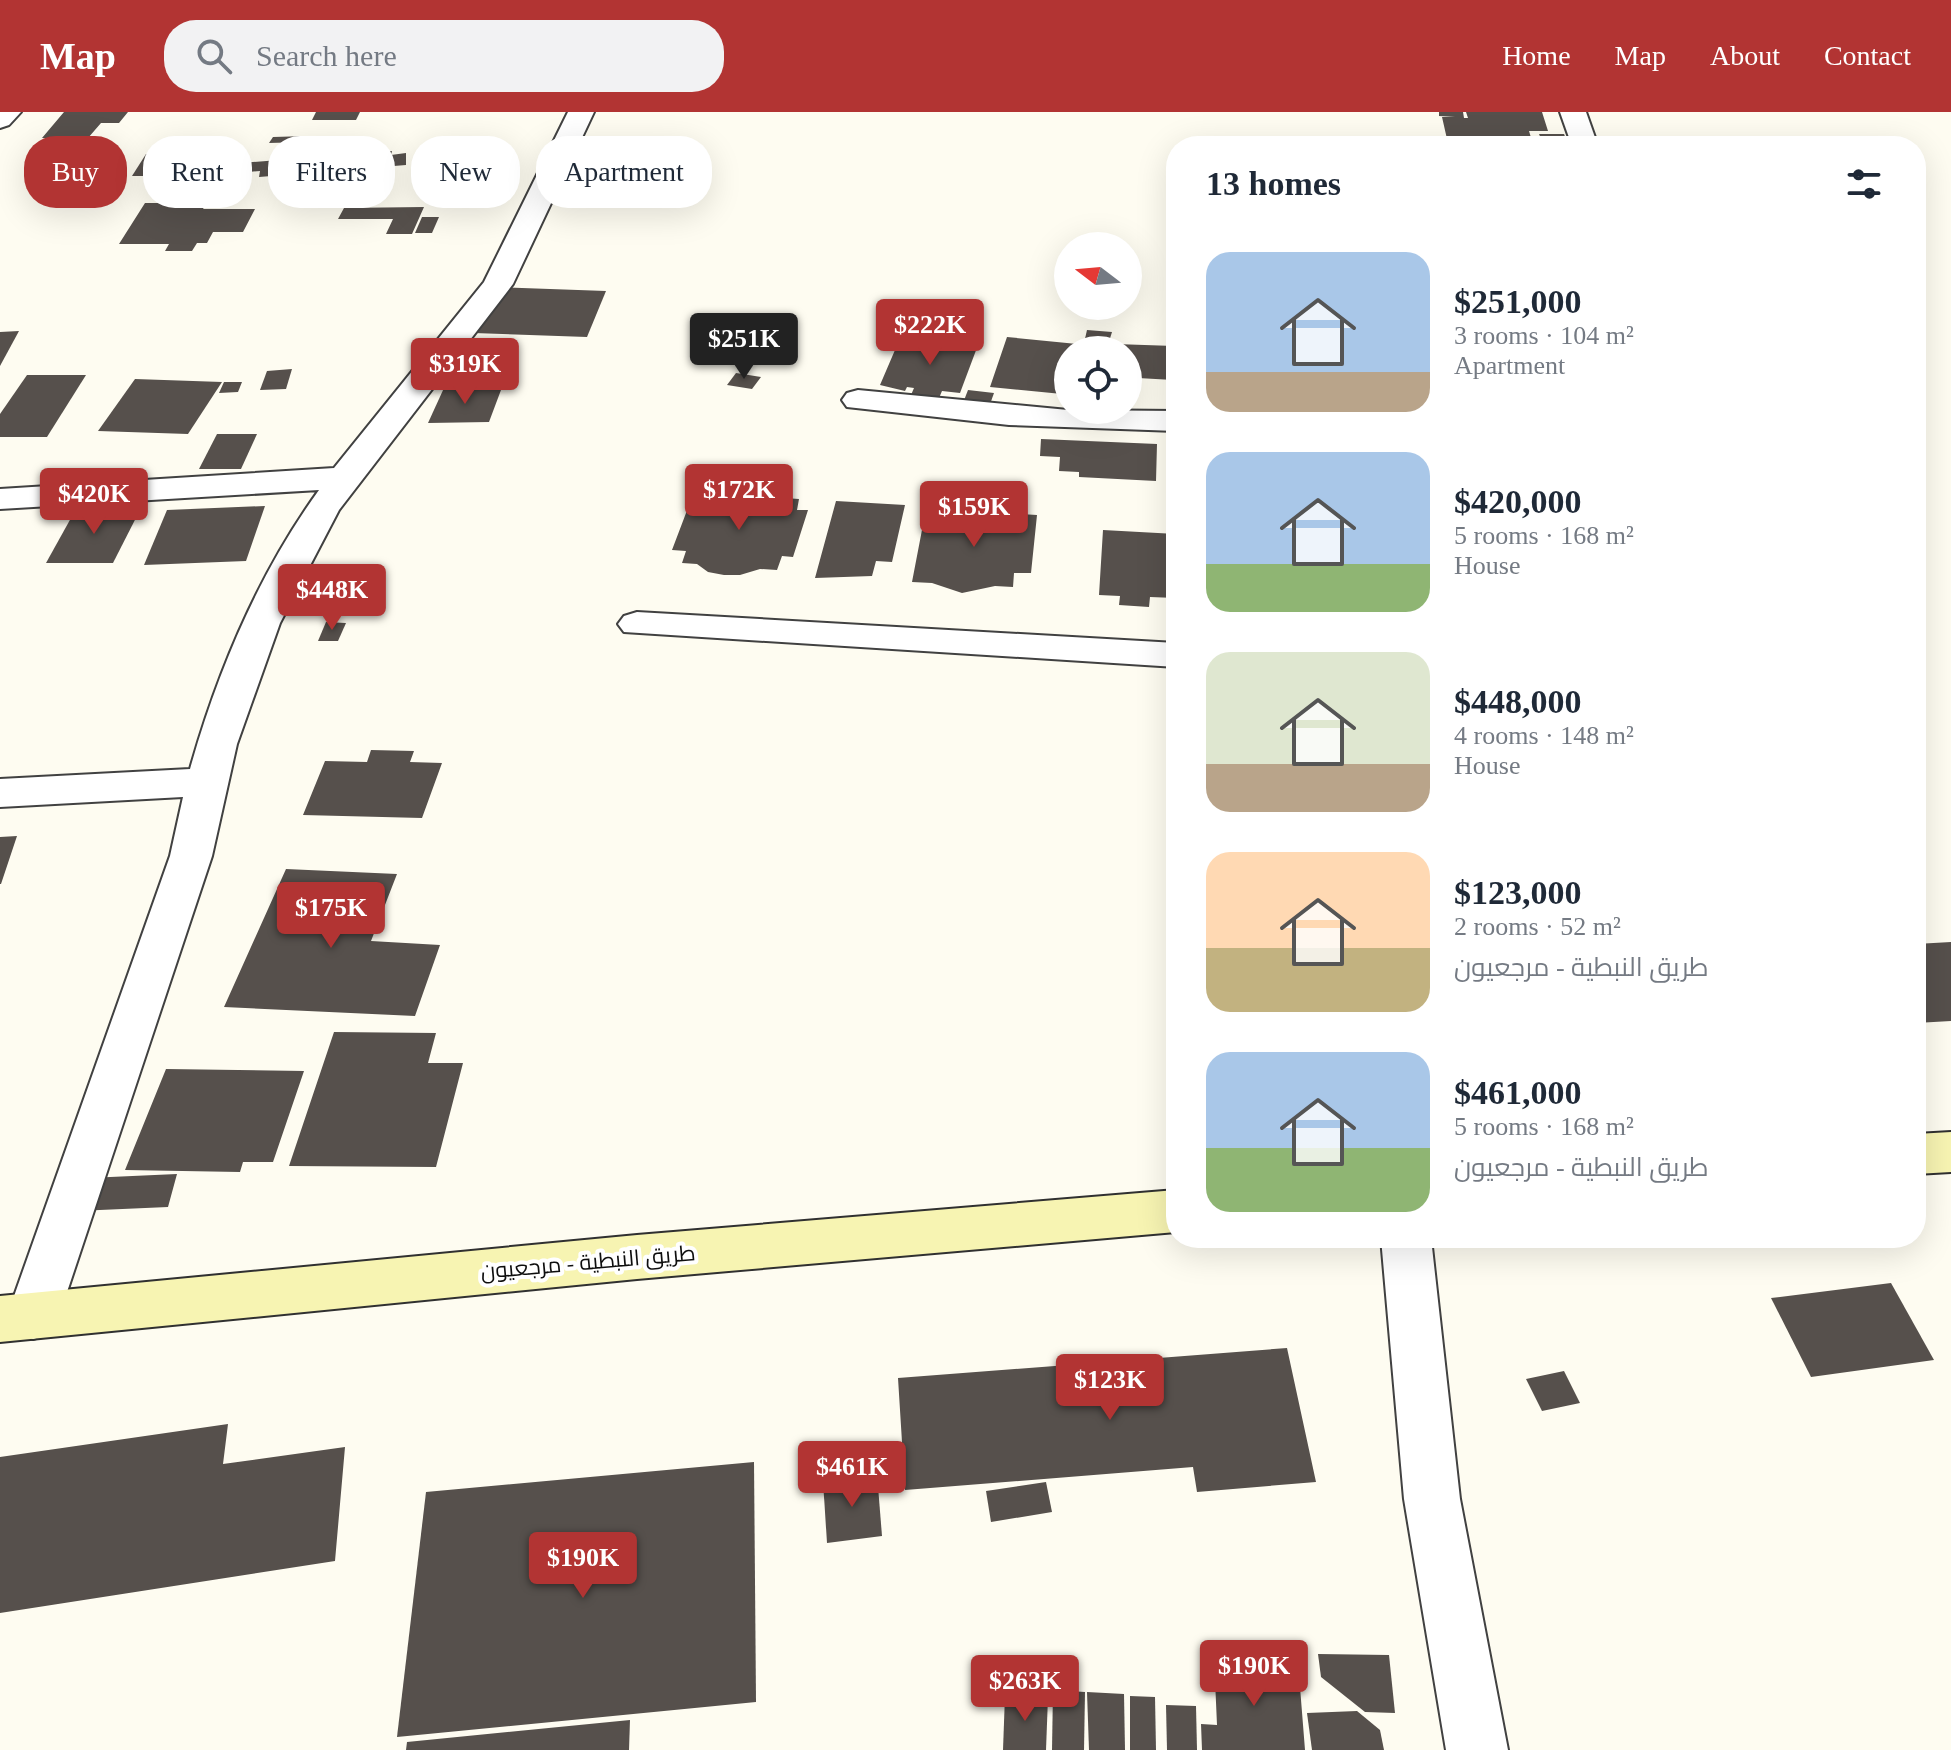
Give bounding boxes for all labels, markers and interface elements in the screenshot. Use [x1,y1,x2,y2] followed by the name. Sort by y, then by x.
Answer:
[164,20,724,92] search box
[192,34,236,78] icon: search
[40,35,116,77] text: Map
[256,39,397,72] text: Search here
[1502,40,1571,71] text: Home
[1615,40,1666,71] text: Map
[1710,40,1780,71] text: About
[1824,40,1911,71] text: Contact
[24,136,127,208] chip: Buy
[143,136,252,208] chip: Rent
[268,136,395,208] chip: Filters
[411,136,520,208] chip: New
[536,136,712,208] chip: Apartment
[1842,162,1886,206] icon: filters
[1206,165,1341,202] text: 13 homes
[1054,232,1142,320] north arrow
[1054,232,1142,424] map controls
[1454,283,1582,320] text: $251,000
[1270,284,1366,380] icon: home
[874,299,986,367] pin: $222K
[894,310,966,339] text: $222K
[688,313,800,381] pin: $251K
[1454,321,1634,350] text: 3 rooms · 104 m²
[708,324,780,353] text: $251K
[1054,336,1142,424] button: locate
[409,338,521,406] pin: $319K
[429,349,501,378] text: $319K
[1454,351,1565,380] text: Apartment
[683,464,795,532] pin: $172K
[38,468,150,536] pin: $420K
[703,475,775,504] text: $172K
[58,479,130,508] text: $420K
[918,481,1030,549] pin: $159K
[1454,483,1582,520] text: $420,000
[1270,484,1366,580] icon: home
[938,492,1010,521] text: $159K
[1454,521,1634,550] text: 5 rooms · 168 m²
[1454,551,1520,580] text: House
[276,564,388,632] pin: $448K
[296,575,368,604] text: $448K
[1454,683,1582,720] text: $448,000
[1270,684,1366,780] icon: home
[1454,721,1634,750] text: 4 rooms · 148 m²
[1454,751,1520,780] text: House
[1454,874,1582,911] text: $123,000
[275,882,387,950] pin: $175K
[1270,884,1366,980] icon: home
[295,893,367,922] text: $175K
[1454,912,1621,941] text: 2 rooms · 52 m²
[1454,953,1709,982] text: طريق النبطية - مرجعيون
[1454,1074,1582,1111] text: $461,000
[1270,1084,1366,1180] icon: home
[1454,1112,1634,1141] text: 5 rooms · 168 m²
[1454,1153,1709,1182] text: طريق النبطية - مرجعيون
[480,1240,696,1285] street label: طريق النبطية - مرجعيون
[1054,1354,1166,1422] pin: $123K
[1074,1365,1146,1394] text: $123K
[796,1441,908,1509] pin: $461K
[816,1452,888,1481] text: $461K
[527,1532,639,1600] pin: $190K
[547,1543,619,1572] text: $190K
[1198,1640,1310,1708] pin: $190K
[1218,1651,1290,1680] text: $190K
[969,1655,1081,1723] pin: $263K
[989,1666,1061,1695] text: $263K

